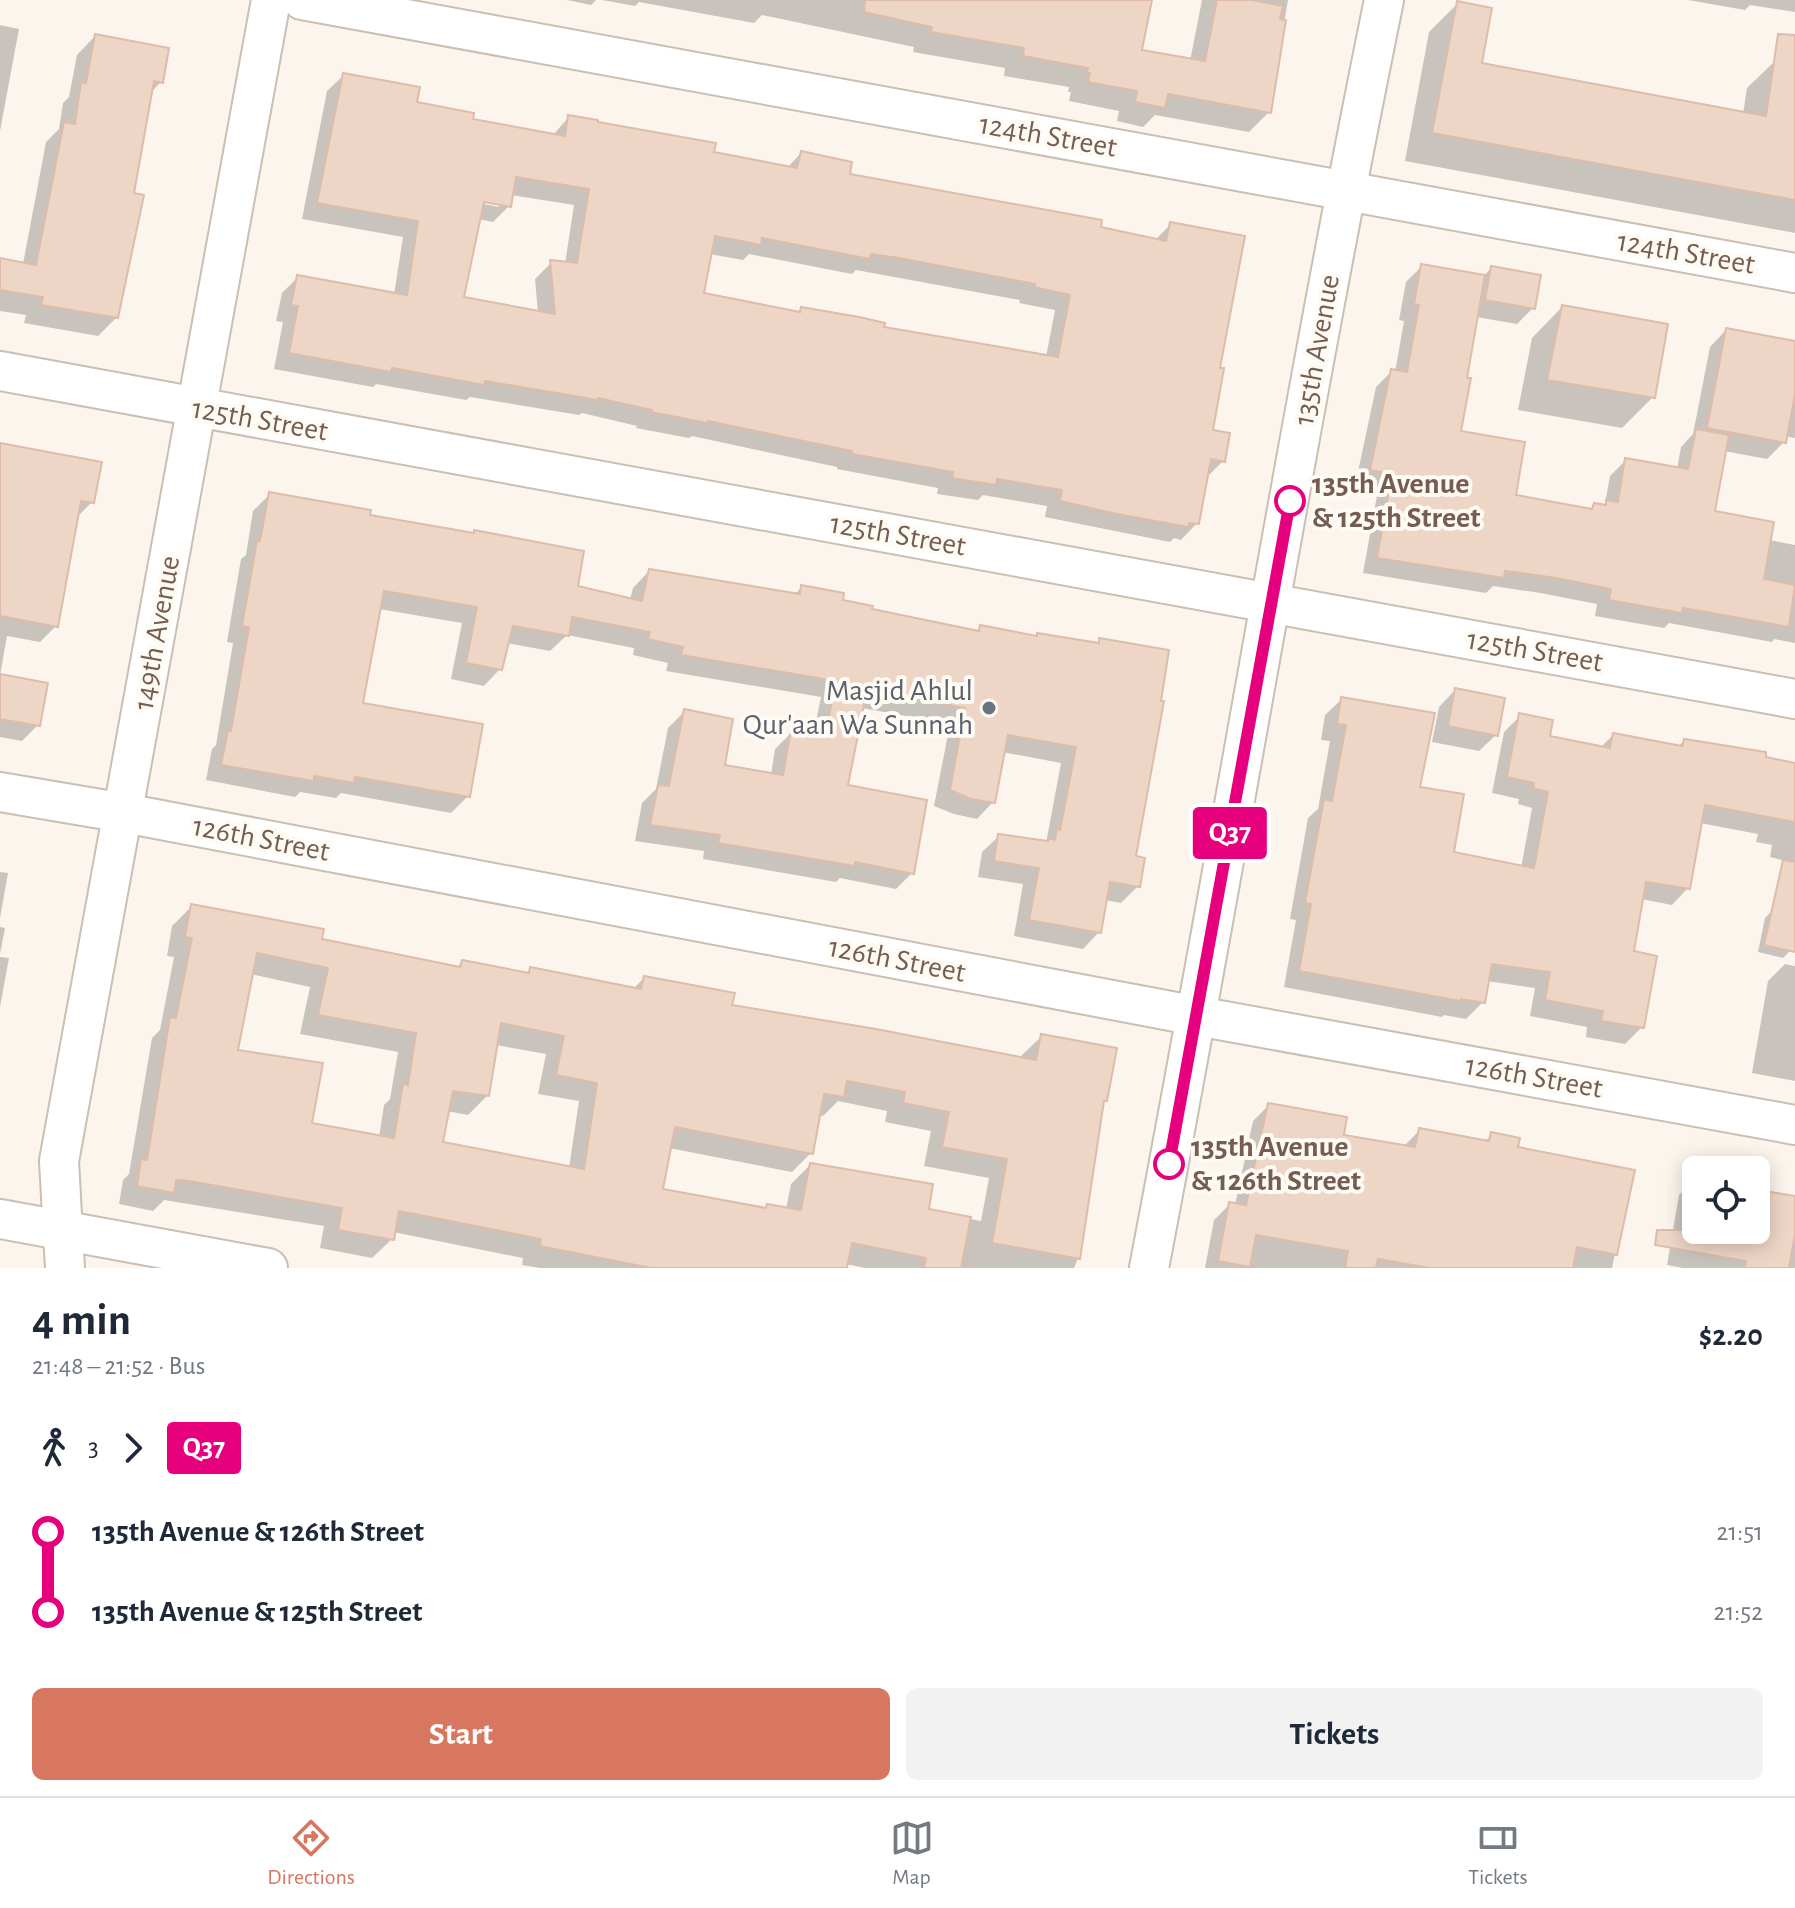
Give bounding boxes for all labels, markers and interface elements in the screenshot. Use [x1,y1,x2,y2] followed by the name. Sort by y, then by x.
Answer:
[977,109,1120,163] street label: 124th Street
[1615,226,1758,280] street label: 124th Street
[1289,272,1345,428] street label: 135th Avenue
[190,393,331,447] street label: 125th Street
[1312,469,1480,533] place label: 135th Avenue & 125th Street
[1275,486,1305,516] marker: 135th Avenue & 125th Street
[828,508,969,562] street label: 125th Street
[129,553,185,713] street label: 149th Avenue
[1465,624,1606,678] street label: 125th Street
[743,676,973,740] place label: Masjid Ahlul Qur'aan Wa Sunnah
[980,699,998,717] marker: Masjid Ahlul Qur'aan Wa Sunnah
[1184,807,1276,859] line badge: Q37
[190,811,332,867] street label: 126th Street
[1209,819,1251,847] text: Q37
[826,932,968,988] street label: 126th Street
[1463,1050,1605,1104] street label: 126th Street
[1191,1132,1361,1196] place label: 135th Avenue & 126th Street
[1154,1149,1184,1179] marker: 135th Avenue & 126th Street
[1682,1156,1770,1244] map controls
[1682,1156,1770,1244] button: locate
[32,1299,131,1343] text: 4 min
[1699,1321,1763,1351] text: $2.20
[32,1353,205,1379] text: 21:48 – 21:52 · Bus
[32,1426,76,1470] icon: walk
[111,1426,155,1470] icon: forward
[183,1434,225,1462] text: Q37
[88,1435,99,1461] text: 3
[92,1517,424,1547] text: 135th Avenue & 126th Street
[1716,1519,1763,1545] text: 21:51
[92,1597,422,1627] text: 135th Avenue & 125th Street
[1714,1599,1763,1625] text: 21:52
[32,1688,890,1780] button: Start
[906,1688,1763,1780] button: Tickets
[267,1816,355,1890] tab: Directions
[890,1816,934,1890] tab: Map
[1468,1816,1528,1890] tab: Tickets

